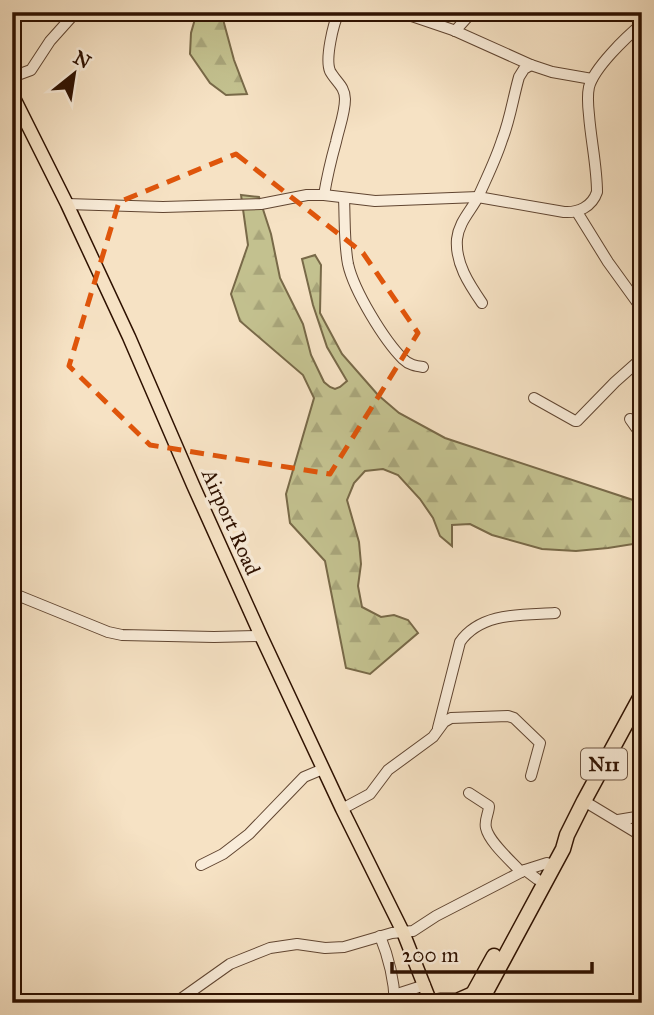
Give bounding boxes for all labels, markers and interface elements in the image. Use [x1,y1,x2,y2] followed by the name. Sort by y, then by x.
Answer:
[38,38,108,108] north arrow
[70,46,95,74] text: N
[196,464,266,580] street label: Airport Road
[581,748,627,779] road number: N11
[392,931,591,975] scale bar
[402,942,459,968] text: 200 m

